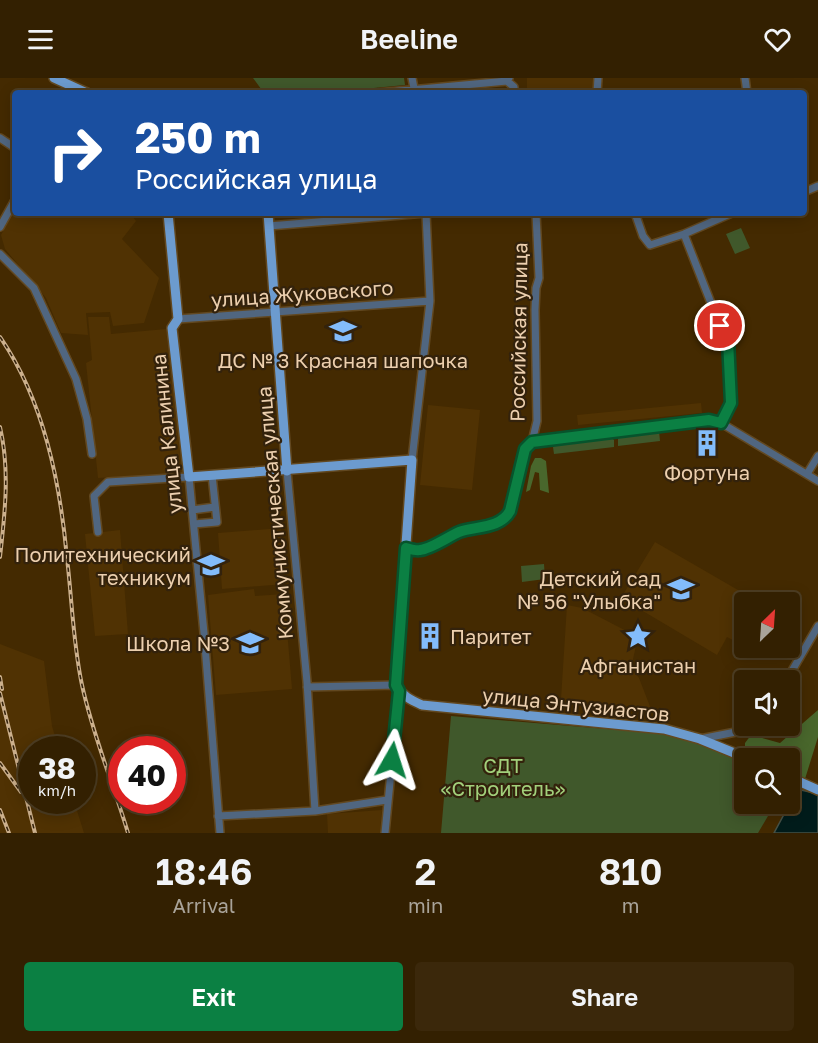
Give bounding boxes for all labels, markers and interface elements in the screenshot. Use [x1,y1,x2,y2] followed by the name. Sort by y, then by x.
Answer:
[24,23,57,56] icon: menu
[360,23,458,55] text: Beeline
[761,23,794,56] icon: heart
[135,112,261,162] text: 250 m
[36,114,114,192] icon: right
[135,163,377,195] text: Российская улица
[504,242,532,422] street label: Российская улица
[210,275,394,311] street label: улица Жуковского
[694,300,745,351] pin
[703,309,736,342] icon: arrive
[328,316,358,346] school or university icon: ДС № 3 Красная шапочка
[218,348,468,372] place label: ДС № 3 Красная шапочка
[146,353,186,515] street label: улица Калинина
[251,385,297,641] street label: Коммунистическая улица
[692,428,722,458] building icon: Фортуна
[664,460,750,484] place label: Фортуна
[15,542,191,589] place label: Политехнический техникум
[196,550,226,580] school or university icon: Политехнический техникум
[517,566,661,613] place label: Детский сад № 56 "Улыбка"
[666,574,696,604] school or university icon: Детский сад № 56 "Улыбка"
[734,592,800,658] north arrow
[734,592,800,814] map controls
[415,621,445,651] building icon: Паритет
[623,621,653,651] place icon: Афганистан
[450,624,532,648] place label: Паритет
[235,628,265,658] school or university icon: Школа №3
[126,631,230,655] place label: Школа №3
[580,653,696,677] place label: Афганистан
[734,670,800,736] button: sound
[481,682,671,726] street label: улица Энтузиастов
[360,728,424,792] position arrow
[108,736,186,814] speed limit sign: 40
[734,748,800,814] button: search
[38,750,76,786] text: 38
[440,753,566,800] park label: СДТ «Строитель»
[38,781,76,799] text: km/h
[155,850,252,893] text: 18:46
[415,850,436,893] text: 2
[599,850,663,893] text: 810
[173,893,235,917] text: Arrival
[408,893,443,917] text: min
[622,893,639,917] text: m
[24,962,403,1031] button: Exit
[415,962,794,1031] button: Share

